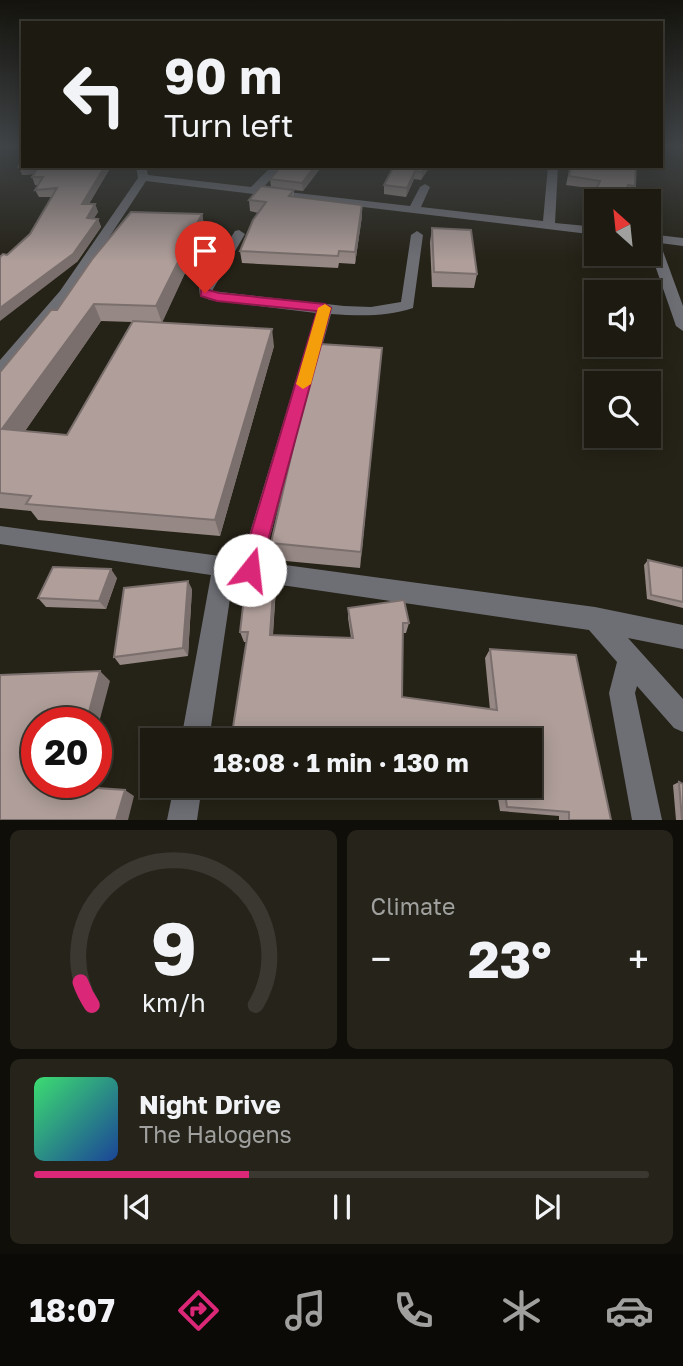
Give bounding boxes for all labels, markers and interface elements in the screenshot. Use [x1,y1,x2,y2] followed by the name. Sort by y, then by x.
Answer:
[164,46,282,105] text: 90 m
[49,49,140,140] icon: left
[164,106,293,144] text: Turn left
[584,189,662,266] north arrow
[584,189,661,448] map controls
[175,221,235,293] pin
[186,232,224,270] icon: arrive
[584,280,661,357] button: sound
[584,371,661,448] button: search
[213,533,287,607] position arrow
[21,707,112,798] speed limit sign: 20
[213,747,469,778] text: 18:08 · 1 min · 130 m
[371,892,455,920] text: Climate
[150,905,196,992] text: 9
[468,927,552,989] text: 23°
[371,936,391,981] text: −
[628,936,649,981] text: +
[141,987,205,1018] text: km/h
[139,1089,281,1120] text: Night Drive
[139,1120,292,1148] text: The Halogens
[118,1188,156,1226] icon: previous
[323,1188,361,1226] icon: pause
[528,1188,566,1226] icon: next
[174,1286,223,1335] icon: directions
[281,1286,330,1335] icon: music
[389,1286,438,1335] icon: phone
[497,1286,546,1335] icon: climate
[605,1286,654,1335] icon: car
[29,1291,115,1329] text: 18:07

